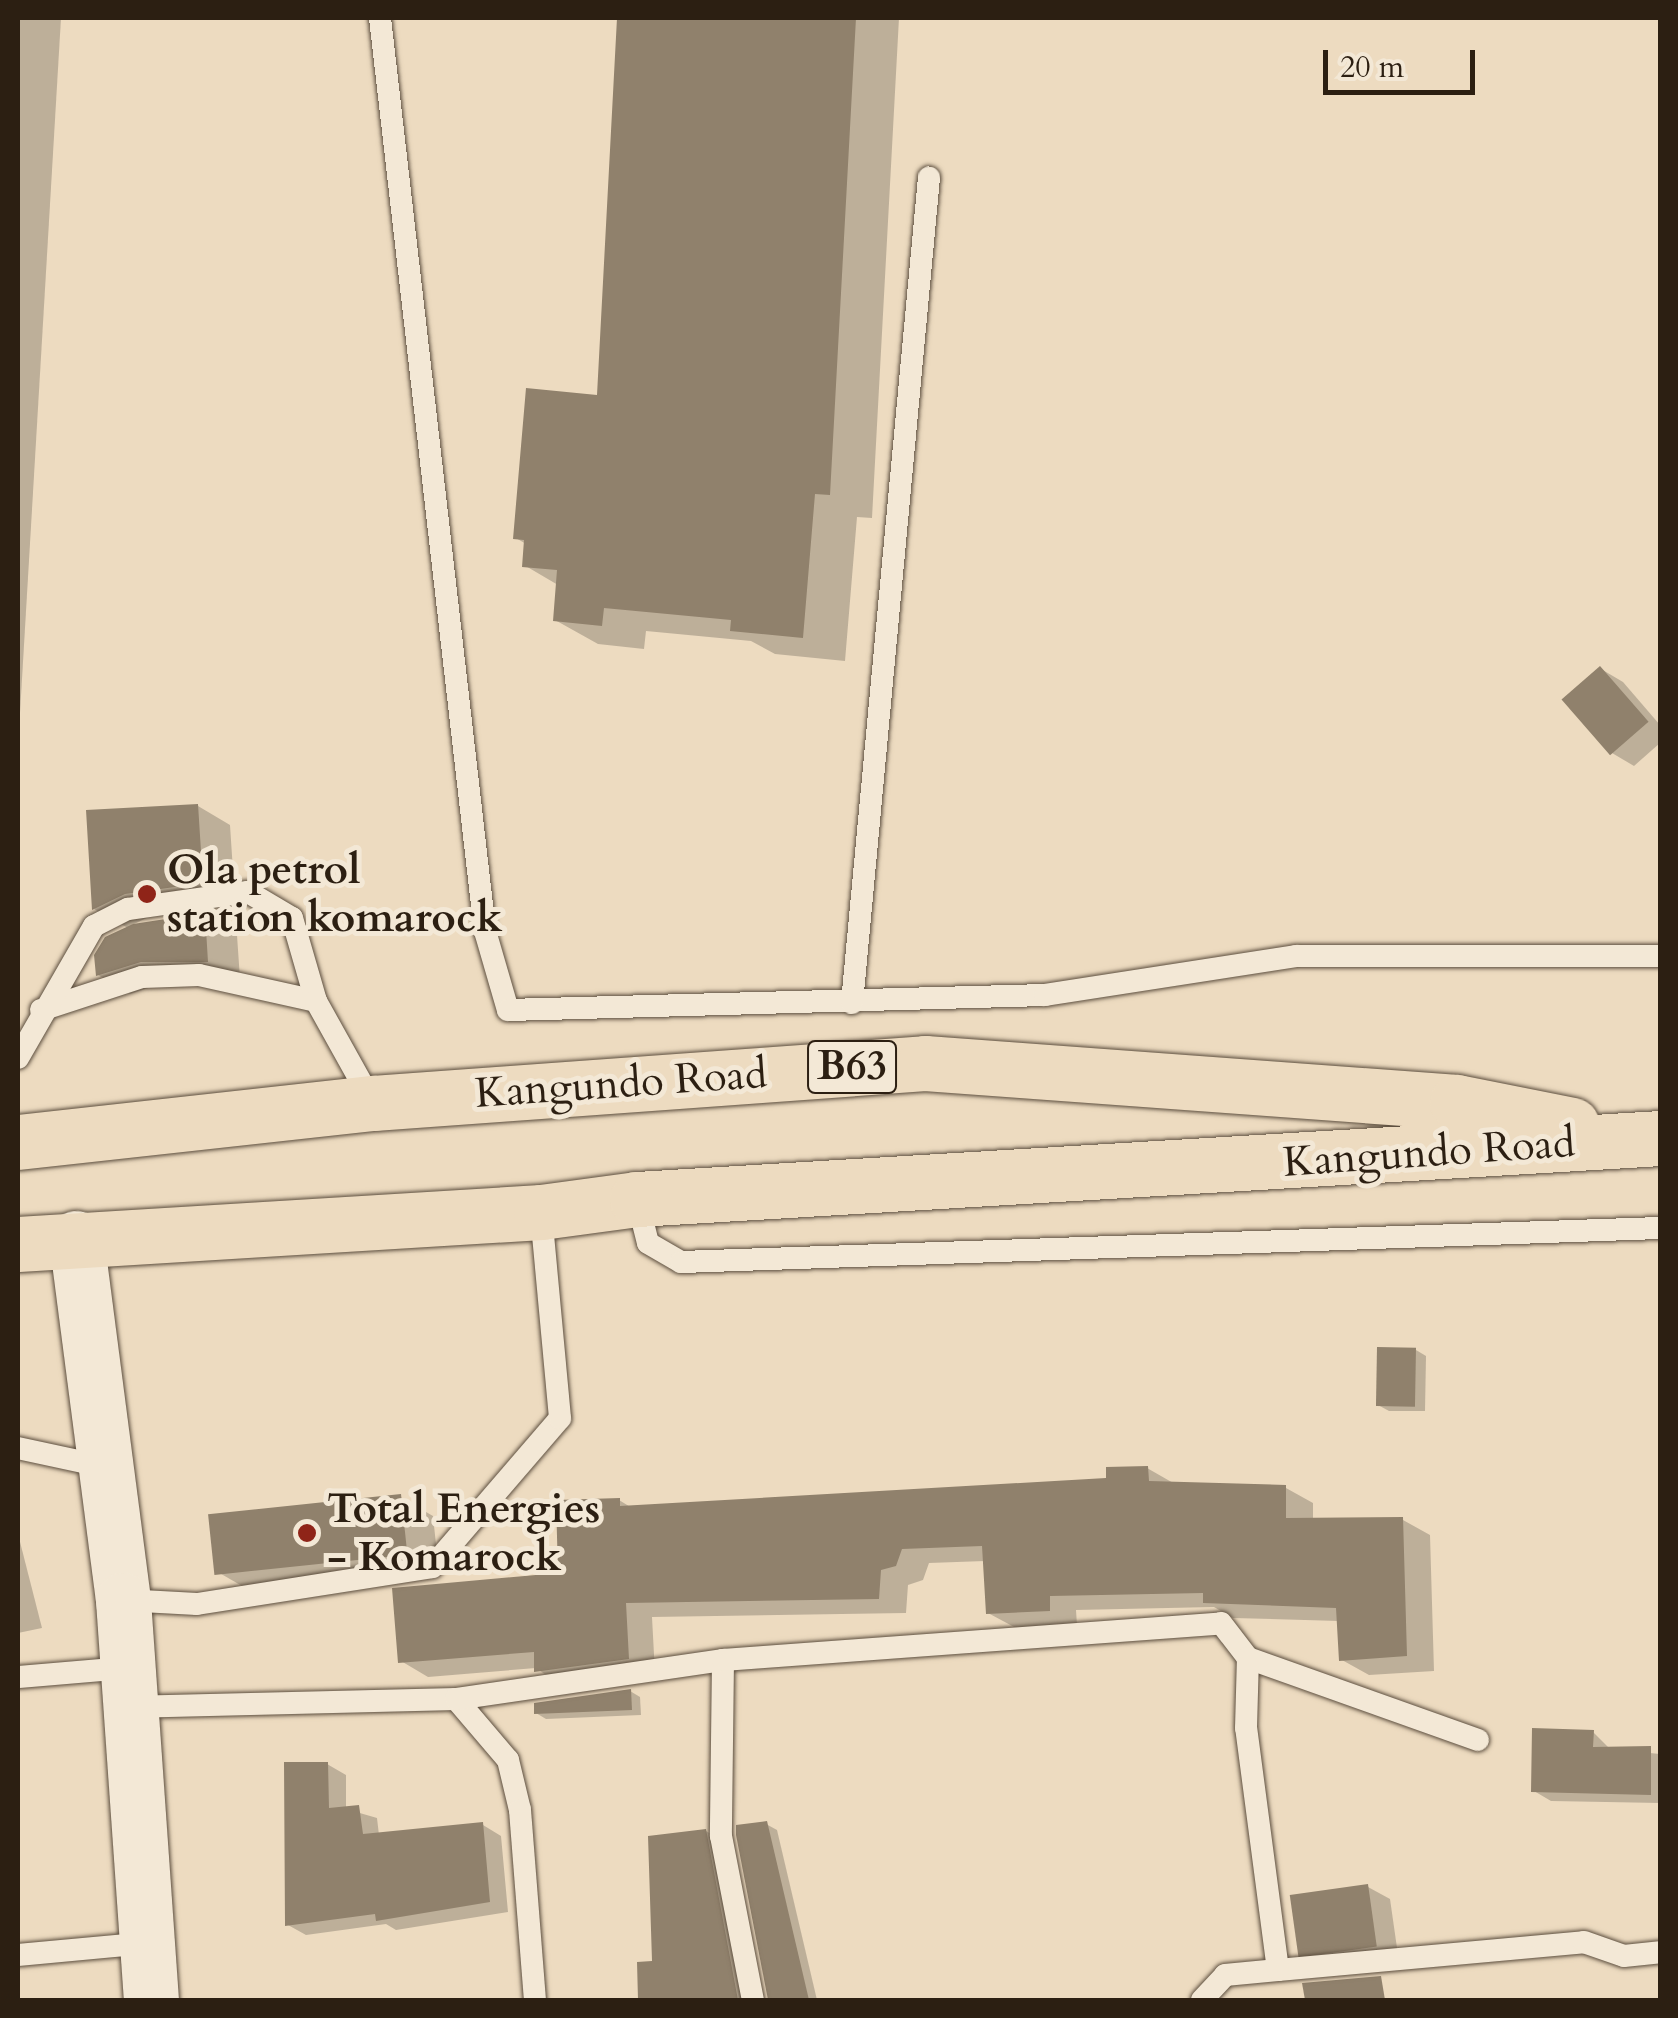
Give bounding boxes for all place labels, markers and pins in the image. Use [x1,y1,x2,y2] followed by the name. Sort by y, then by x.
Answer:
[167,845,502,944] place label: Ola petrol station komarock
[136,883,158,905] marker: Ola petrol station komarock
[327,1484,600,1582] place label: Total Energies - Komarock
[296,1522,318,1544] marker: Total Energies - Komarock

